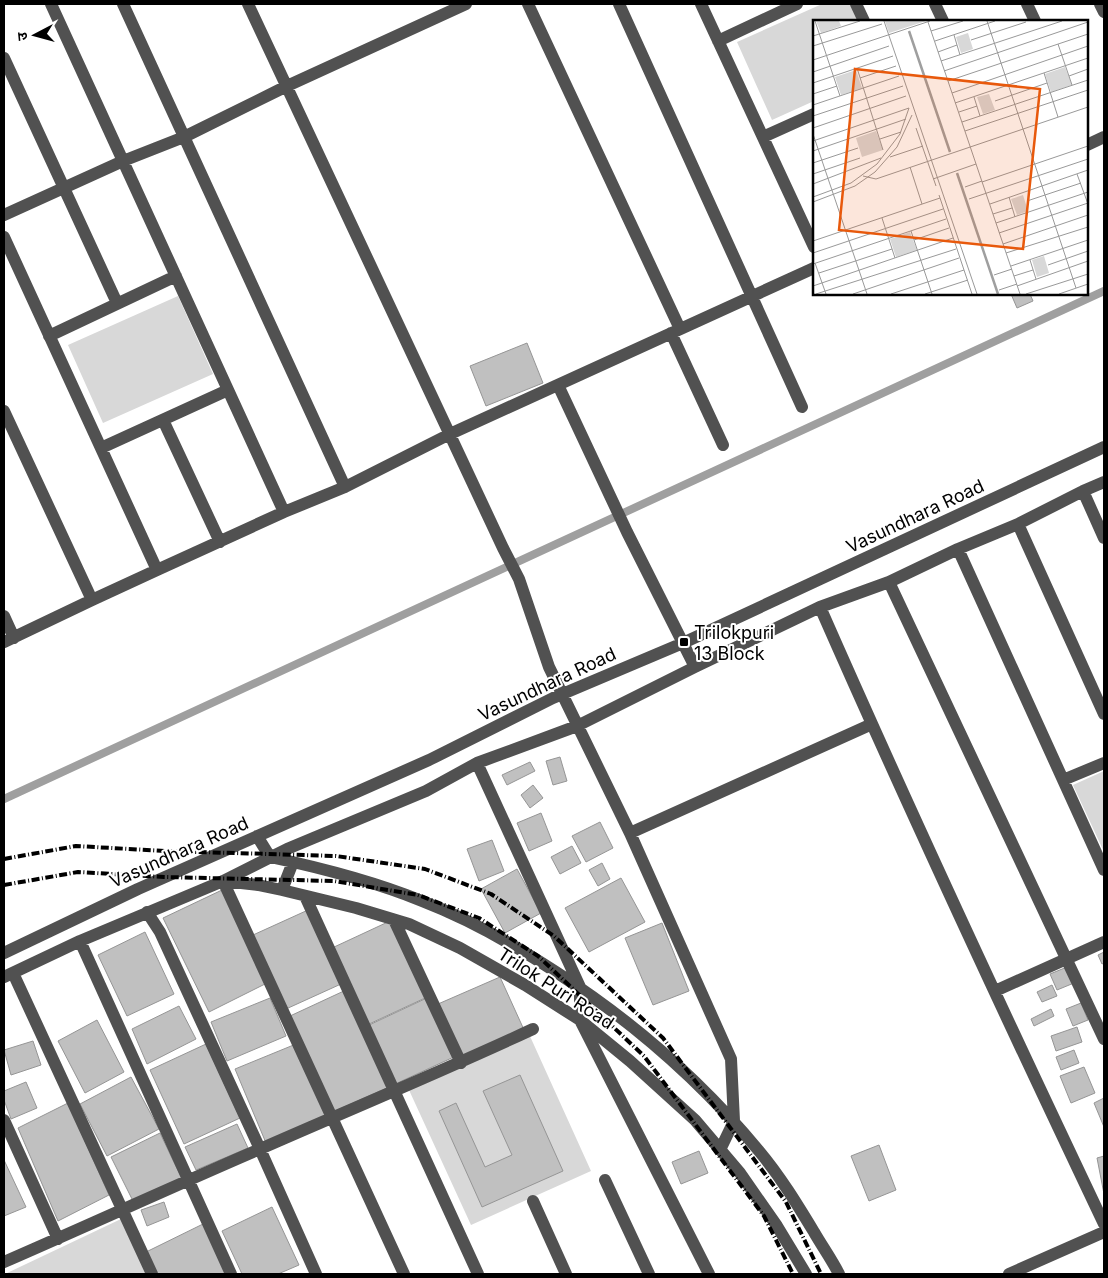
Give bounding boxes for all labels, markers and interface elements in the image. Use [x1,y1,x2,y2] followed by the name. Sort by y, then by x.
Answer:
[10,10,60,60] north arrow
[813,20,1088,295] inset map
[13,31,30,41] text: उ
[843,475,987,557] street label: Vasundhara Road
[694,622,774,664] place label: Trilokpuri 13 Block
[678,636,690,648] marker: Trilokpuri 13 Block
[475,643,619,725] street label: Vasundhara Road
[106,812,252,892] street label: Vasundhara Road
[494,943,618,1033] street label: Trilok Puri Road

